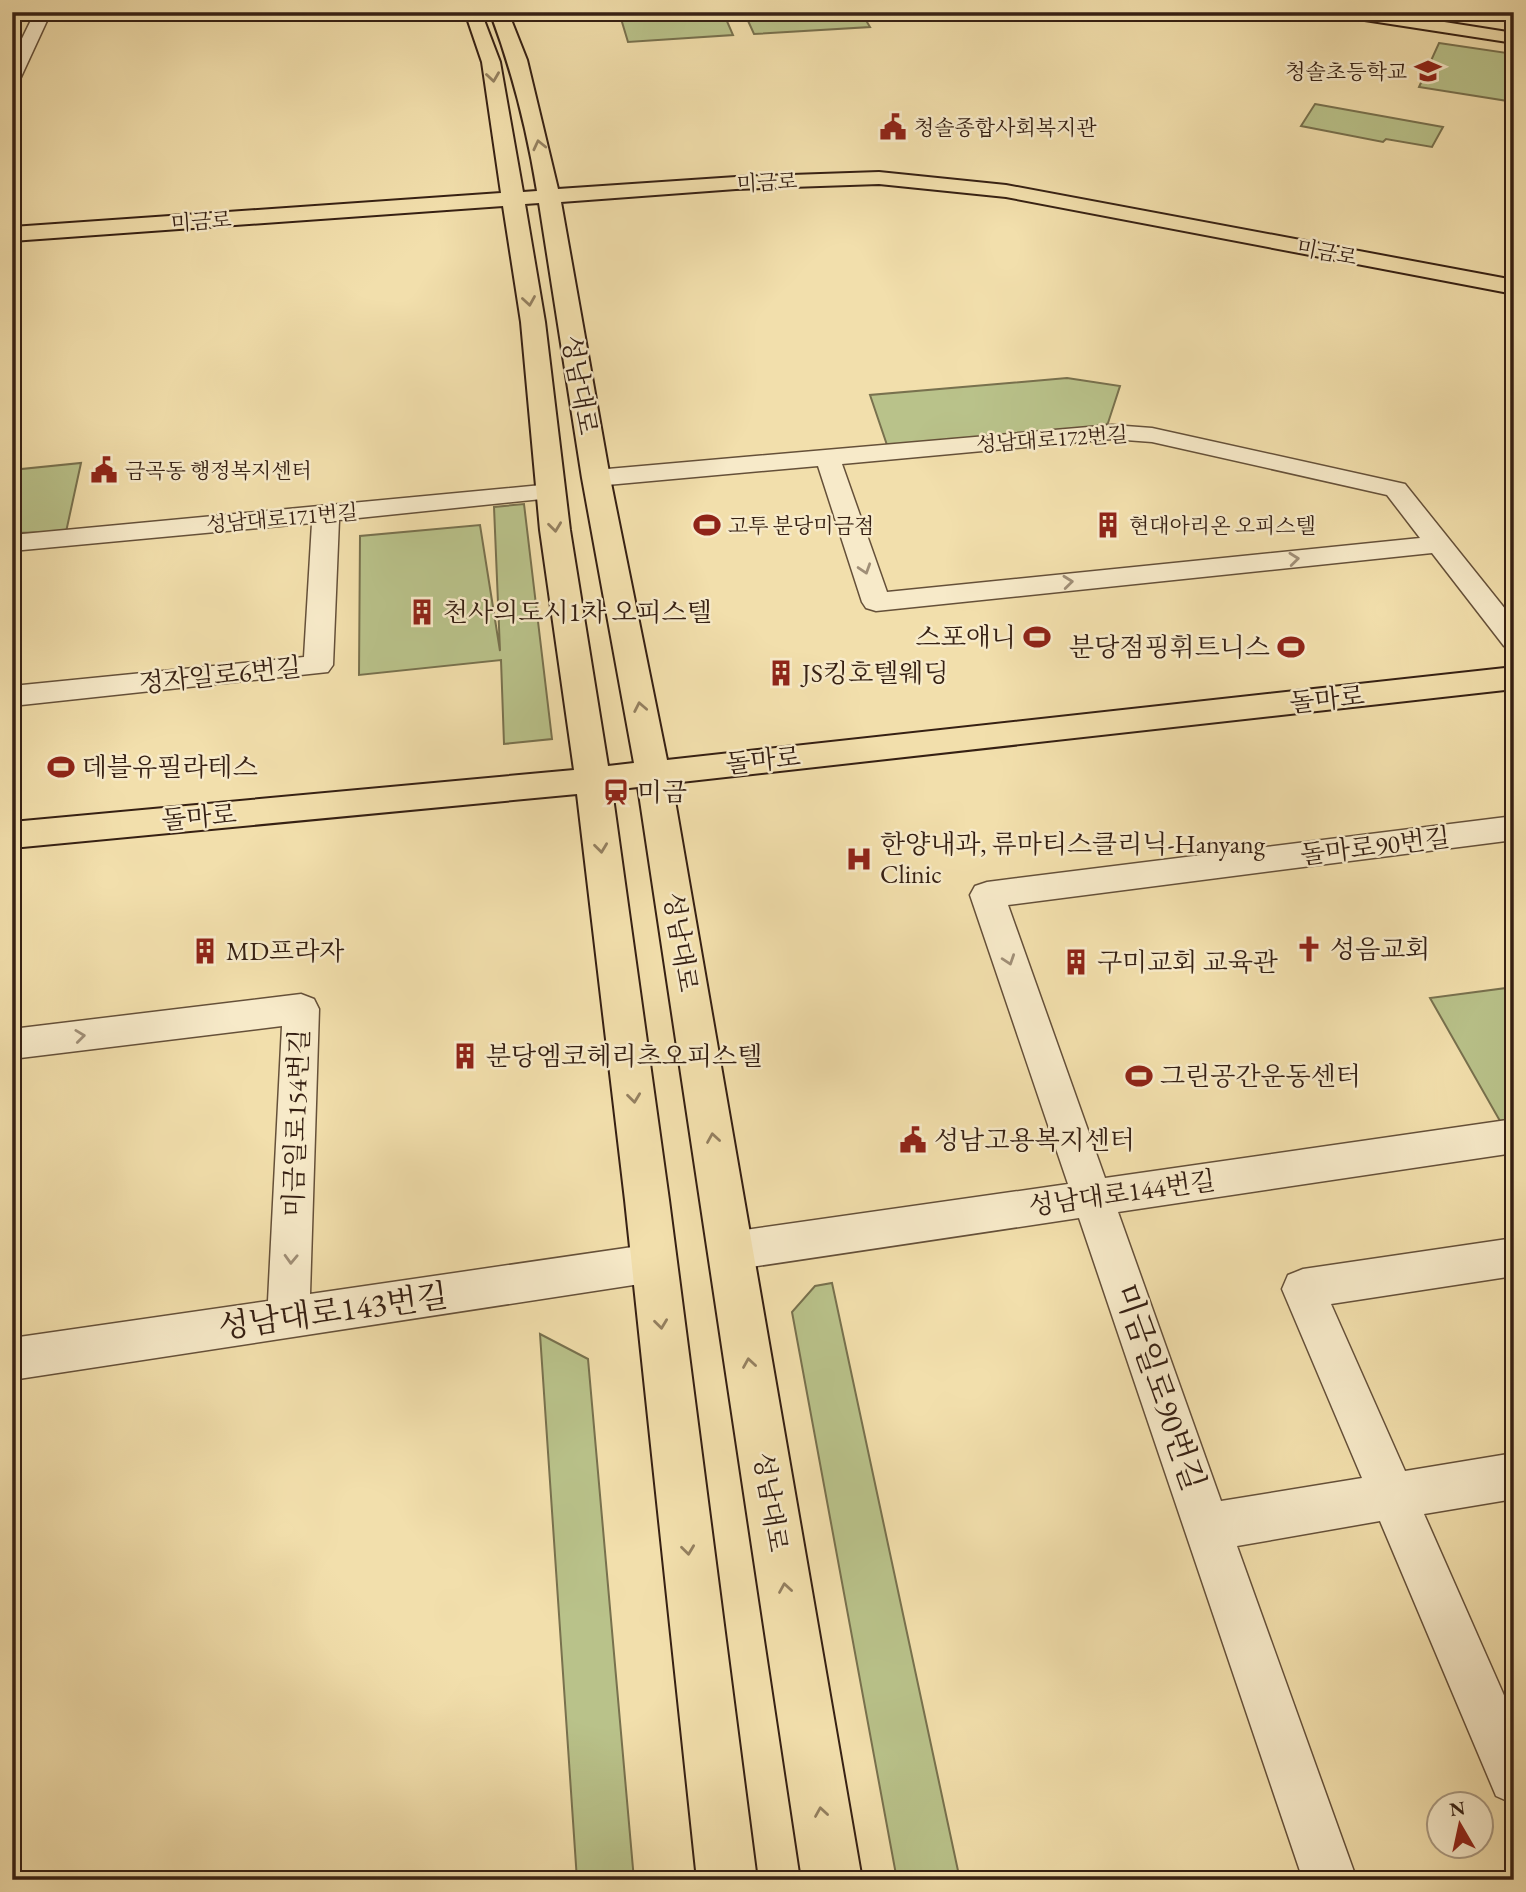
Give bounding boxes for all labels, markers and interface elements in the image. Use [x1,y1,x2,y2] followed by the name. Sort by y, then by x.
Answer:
[1413,56,1443,86] school or university icon: 청솔초등학교
[1285,58,1407,85] place label: 청솔초등학교
[485,71,500,83] one-way arrow
[878,112,908,142] public building icon: 청솔종합사회복지관
[914,114,1097,141] place label: 청솔종합사회복지관
[533,139,547,151] one-way arrow
[736,167,798,197] street label: 미금로
[170,205,232,237] street label: 미금로
[1295,233,1359,271] street label: 미금로
[521,295,536,307] one-way arrow
[555,333,605,437] street label: 성남대로
[975,420,1129,458] street label: 성남대로172번길
[89,455,119,485] public building icon: 금곡동 행정복지센터
[125,457,312,484] place label: 금곡동 행정복지센터
[205,498,359,538] street label: 성남대로171번길
[692,510,722,540] sports icon: 고투 분당미금점
[1093,510,1123,540] building icon: 현대아리온 오피스텔
[728,512,874,539] place label: 고투 분당미금점
[1129,512,1316,539] place label: 현대아리온 오피스텔
[548,521,563,533] one-way arrow
[1289,552,1300,567] one-way arrow
[857,562,871,574] one-way arrow
[1062,575,1073,590] one-way arrow
[443,595,712,629] place label: 천사의도시1차 오피스텔
[407,597,437,627] building icon: 천사의도시1차 오피스텔
[916,620,1016,654] place label: 스포애니
[1022,622,1052,652] sports icon: 스포애니
[1069,630,1270,664] place label: 분당점핑휘트니스
[1276,632,1306,662] sports icon: 분당점핑휘트니스
[137,650,303,700] street label: 정자일로6번길
[800,656,949,690] place label: JS킹호텔웨딩
[766,658,796,688] building icon: JS킹호텔웨딩
[1288,678,1366,720] street label: 돌마로
[633,701,648,713] one-way arrow
[724,739,802,781] street label: 돌마로
[82,750,258,784] place label: 데블유필라테스
[46,752,76,782] sports icon: 데블유필라테스
[637,775,687,809] place label: 미금
[601,777,631,807] station icon: 미금
[160,797,238,837] street label: 돌마로
[1298,820,1452,872] street label: 돌마로90번길
[880,827,1266,891] place label: 한양내과, 류마티스클리닉-Hanyang Clinic
[594,842,609,854] one-way arrow
[844,844,874,874] hospital icon: 한양내과, 류마티스클리닉-Hanyang Clinic
[656,890,706,994] street label: 성남대로
[1330,932,1430,966] place label: 성음교회
[226,934,344,968] place label: MD프라자
[1294,934,1324,964] church icon: 성음교회
[190,936,220,966] building icon: MD프라자
[1097,945,1278,979] place label: 구미교회 교육관
[1061,947,1091,977] building icon: 구미교회 교육관
[1001,953,1015,965] one-way arrow
[276,1028,316,1218] street label: 미금일로154번길
[74,1029,86,1044] one-way arrow
[486,1039,762,1073] place label: 분당엠코헤리츠오피스텔
[450,1041,480,1071] building icon: 분당엠코헤리츠오피스텔
[1160,1059,1361,1093] place label: 그린공간운동센터
[1124,1061,1154,1091] sports icon: 그린공간운동센터
[626,1092,641,1104] one-way arrow
[934,1123,1135,1157] place label: 성남고용복지센터
[898,1125,928,1155] public building icon: 성남고용복지센터
[706,1132,721,1144] one-way arrow
[1026,1163,1218,1223] street label: 성남대로144번길
[283,1254,298,1265] one-way arrow
[215,1274,451,1348] street label: 성남대로143번길
[1105,1278,1215,1496] street label: 미금일로90번길
[653,1318,668,1330] one-way arrow
[742,1357,757,1369] one-way arrow
[746,1450,796,1554] street label: 성남대로
[680,1544,695,1556] one-way arrow
[778,1582,793,1594] one-way arrow
[1424,1790,1494,1860] north arrow
[1448,1795,1468,1822] text: N
[814,1806,829,1818] one-way arrow

